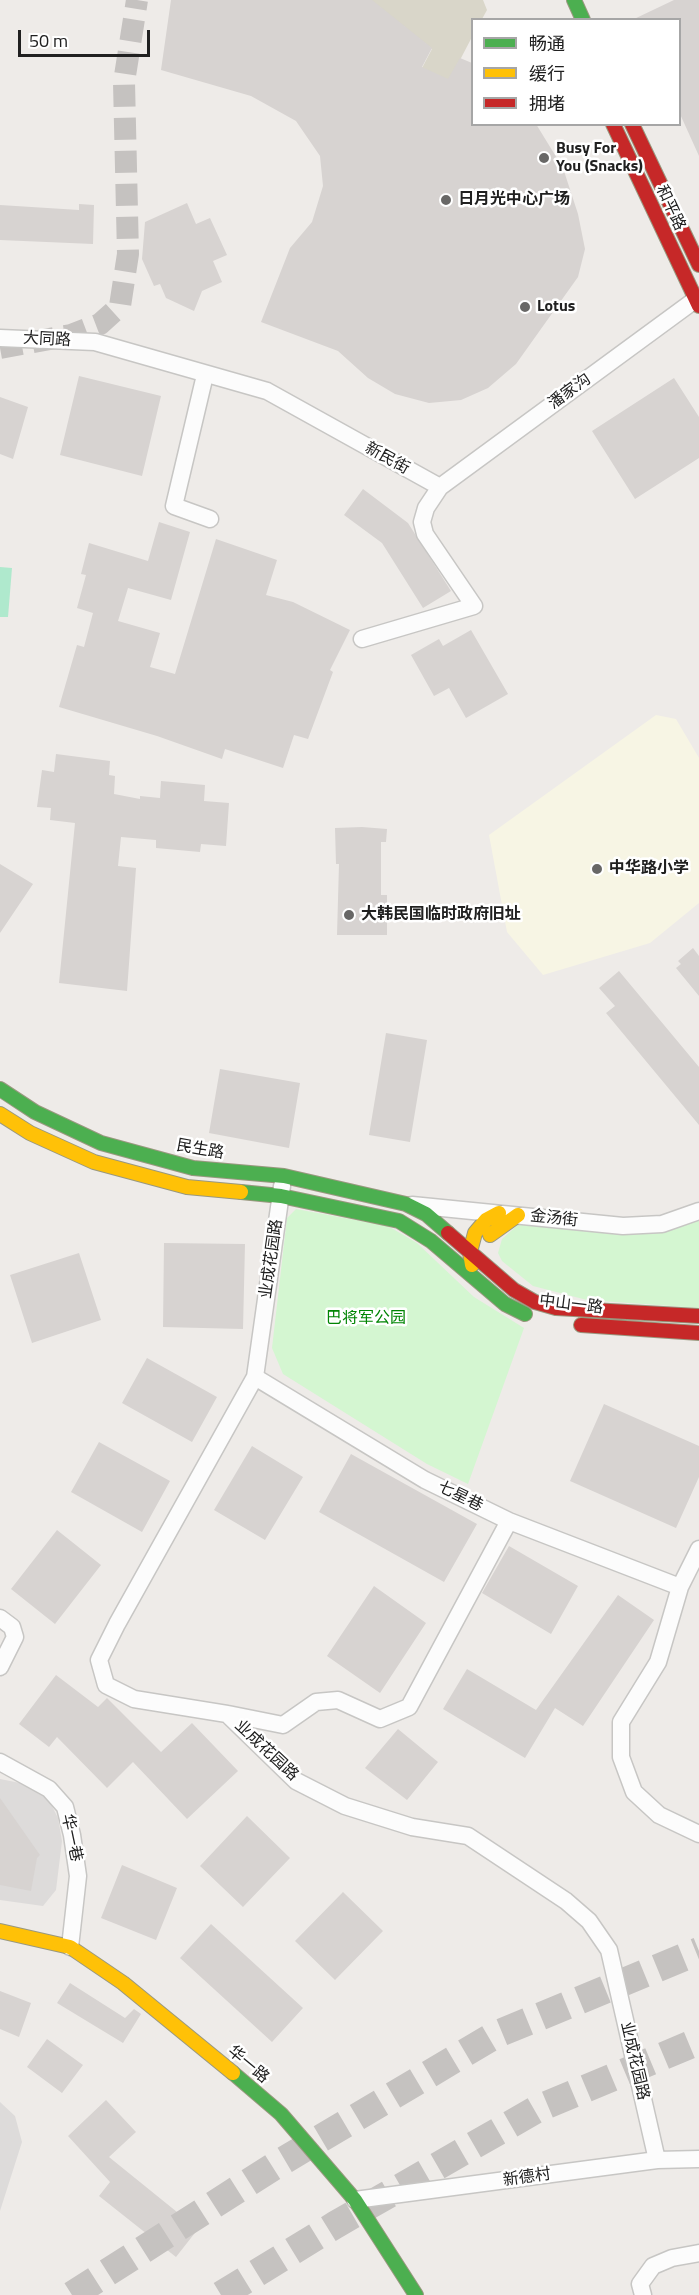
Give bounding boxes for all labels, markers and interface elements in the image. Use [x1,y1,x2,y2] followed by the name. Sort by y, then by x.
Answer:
[21,18,153,56] scale bar
[471,18,681,126] legend
[29,27,68,54] text: 50 m
[529,30,565,57] text: 畅通
[529,60,565,87] text: 缓行
[529,90,565,117] text: 拥堵
[556,139,643,177] place label: Busy For You (Snacks)
[537,151,551,165] marker: Busy For You (Snacks)
[651,182,689,234] street label: 和平路
[458,190,570,210] place label: 日月光中心广场
[439,193,453,207] marker: 日月光中心广场
[537,297,575,317] place label: Lotus
[518,300,532,314] marker: Lotus
[23,329,71,351] street label: 大同路
[545,370,595,414] street label: 潘家沟
[361,439,413,479] street label: 新民街
[609,859,689,879] place label: 中华路小学
[590,862,604,876] marker: 中华路小学
[361,905,521,925] place label: 大韩民国临时政府旧址
[342,908,356,922] marker: 大韩民国临时政府旧址
[175,1136,225,1164] street label: 民生路
[529,1207,579,1231] street label: 金汤街
[257,1218,287,1300] street label: 业成花园路
[538,1292,604,1318] street label: 中山一路
[326,1309,406,1329] park label: 巴将军公园
[434,1478,486,1516] street label: 七星巷
[230,1717,302,1785] street label: 业成花园路
[57,1813,85,1863] street label: 华一巷
[616,2020,652,2102] street label: 业成花园路
[223,2042,273,2088] street label: 华一路
[502,2165,552,2191] street label: 新德村

